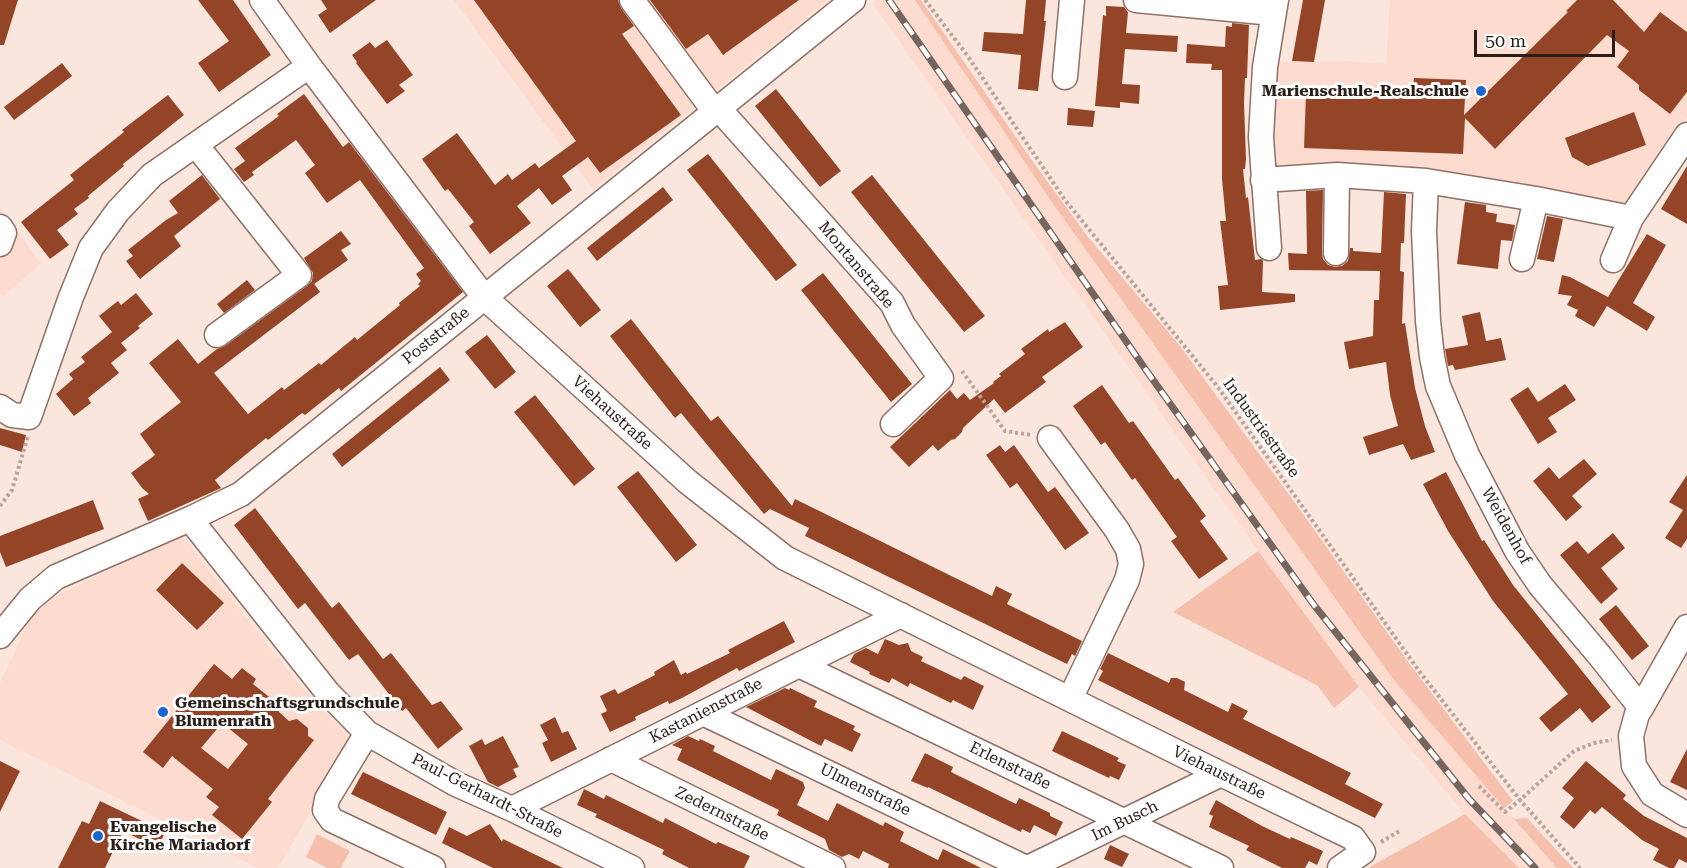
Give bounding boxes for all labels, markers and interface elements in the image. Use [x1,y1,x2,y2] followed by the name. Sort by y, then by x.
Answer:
[1477,18,1618,56] scale bar
[1485,30,1526,51] text: 50 m
[1262,81,1469,101] place label: Marienschule-Realschule
[1474,84,1488,98] marker: Marienschule-Realschule
[814,218,898,312] street label: Montanstraße
[399,303,473,369] street label: Poststraße
[568,372,656,454] street label: Viehaustraße
[1219,375,1303,481] street label: Industriestraße
[1477,484,1535,568] street label: Weidenhof
[646,674,766,748] street label: Kastanienstraße
[175,693,400,731] place label: Gemeinschaftsgrundschule Blumenrath
[156,705,170,719] marker: Gemeinschaftsgrundschule Blumenrath
[966,738,1054,794] street label: Erlenstraße
[1169,742,1269,804] street label: Viehaustraße
[408,750,566,842] street label: Paul-Gerhardt-Straße
[816,760,914,820] street label: Ulmenstraße
[672,783,772,845] street label: Zedernstraße
[1088,797,1162,845] street label: Im Busch
[110,817,250,855] place label: Evangelische Kirche Mariadorf
[91,829,105,843] marker: Evangelische Kirche Mariadorf

